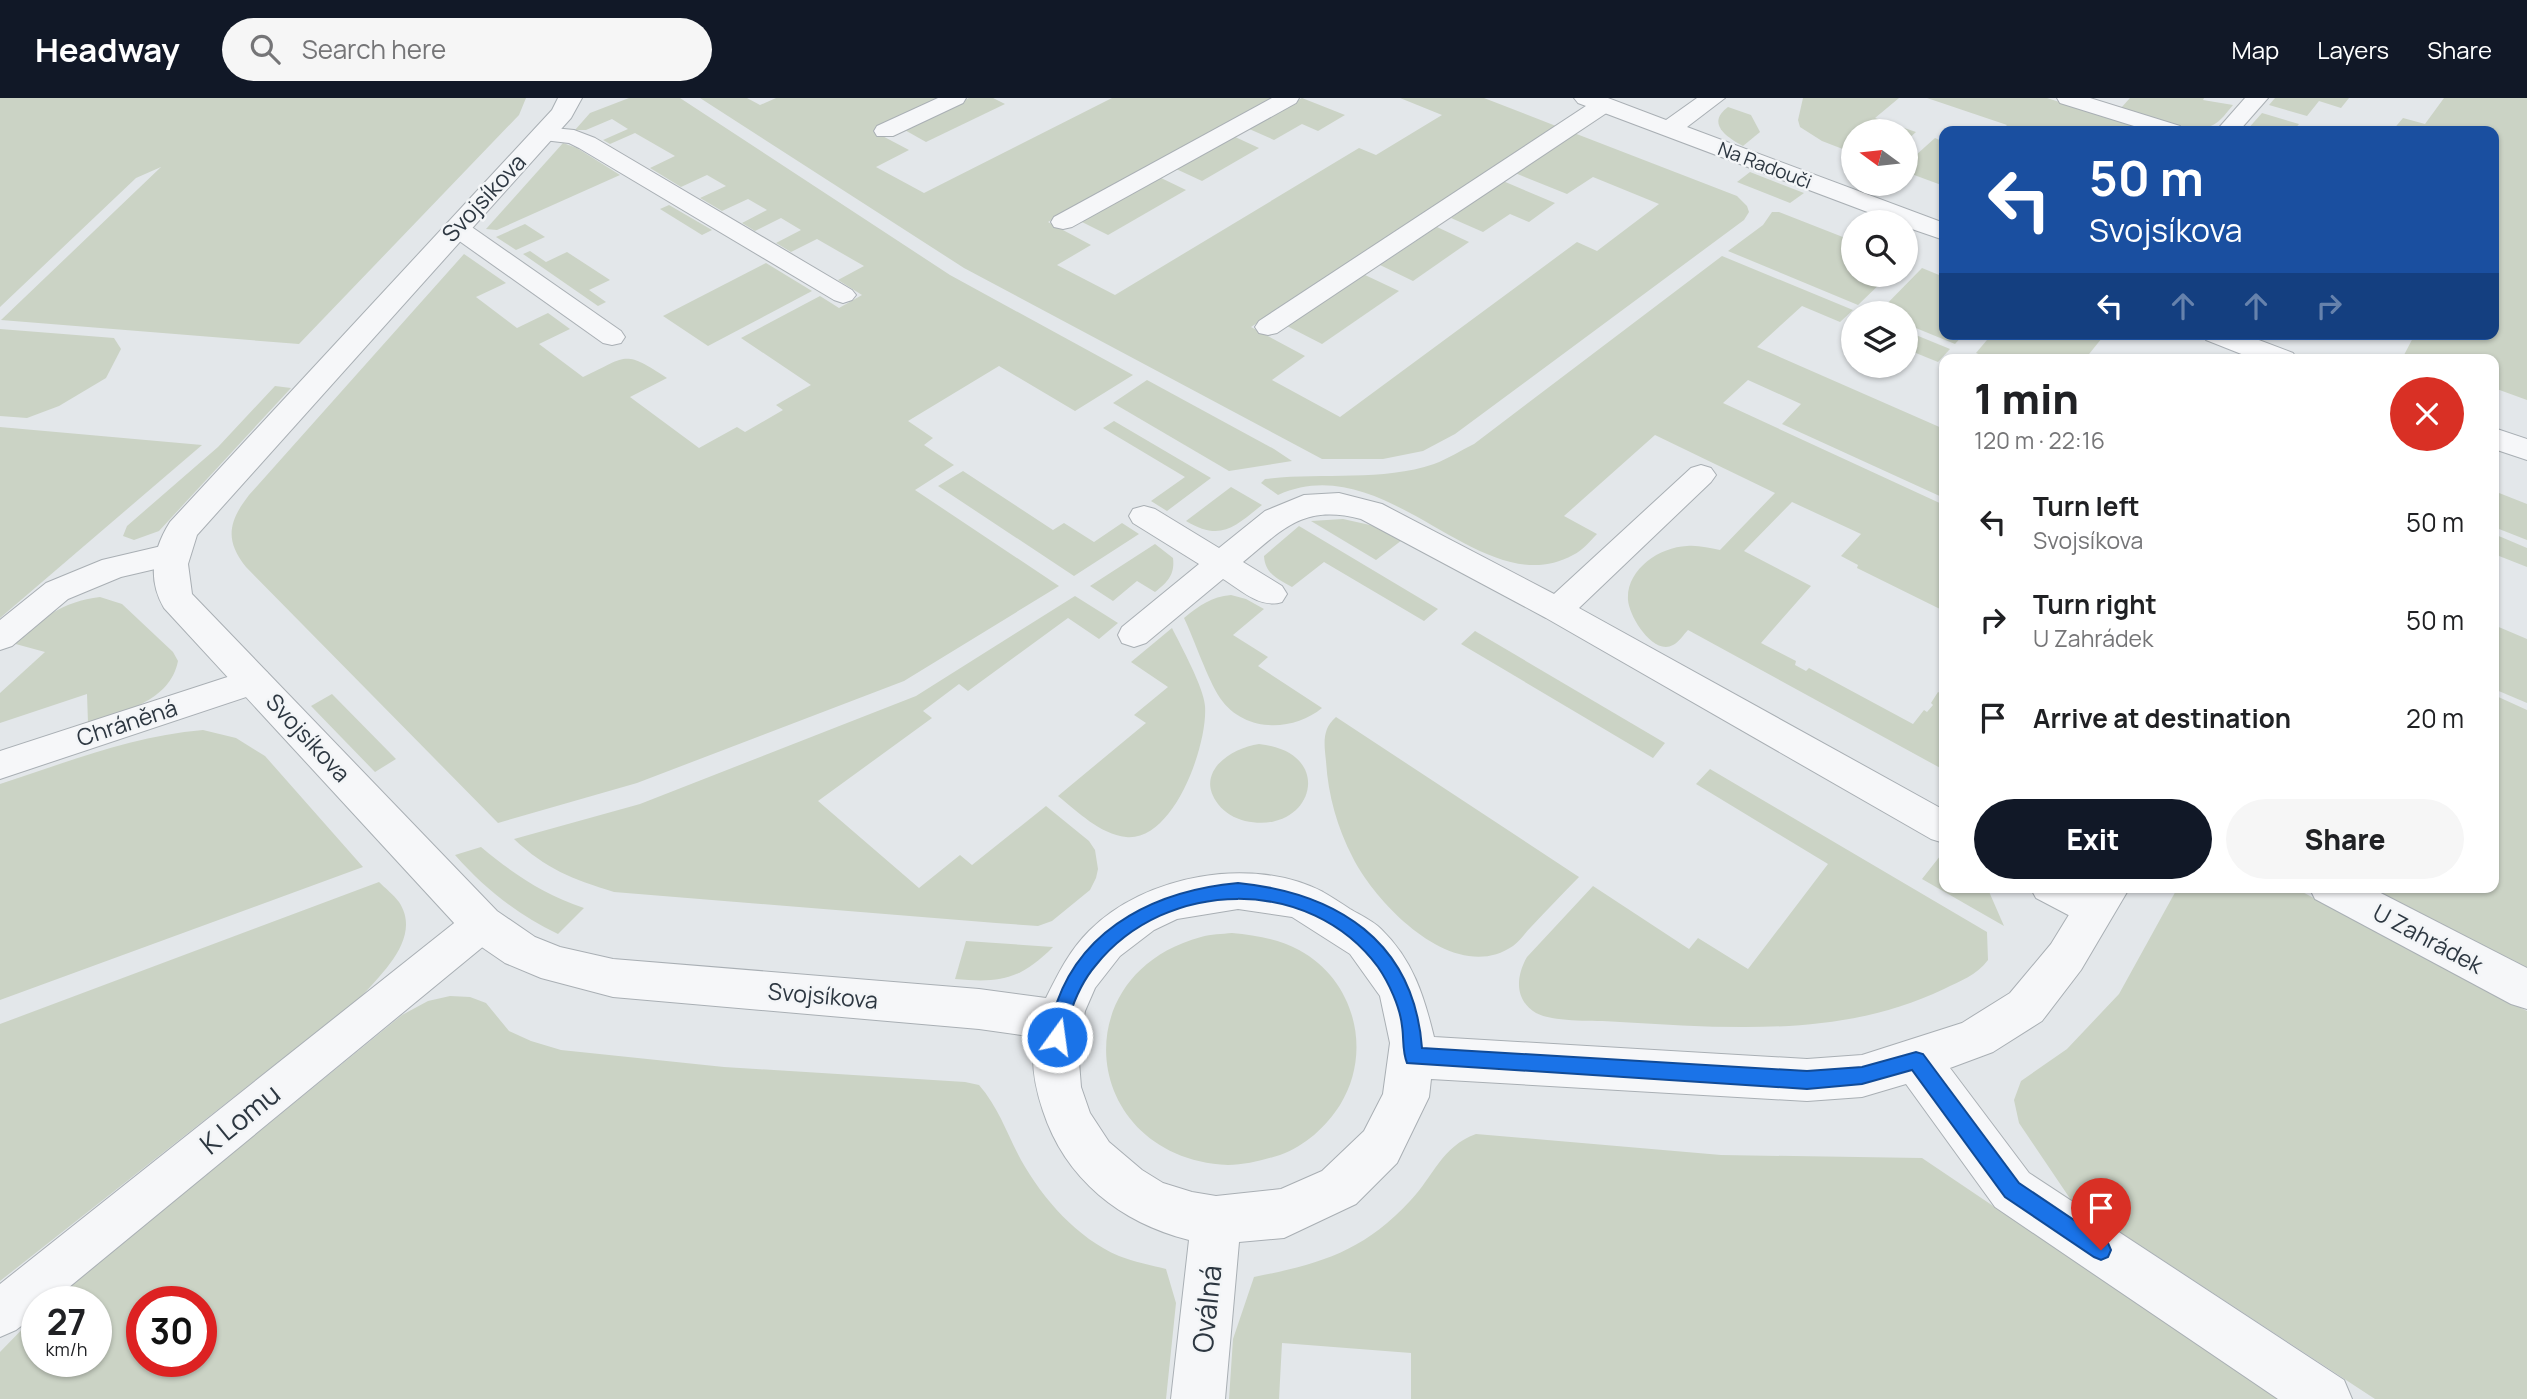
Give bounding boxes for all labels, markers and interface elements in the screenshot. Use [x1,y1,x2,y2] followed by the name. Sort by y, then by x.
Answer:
[222,18,712,81] search box
[35,27,180,72] text: Headway
[246,30,284,68] icon: search
[302,31,446,67] text: Search here
[2232,33,2279,66] text: Map
[2317,33,2389,66] text: Layers
[2427,33,2492,66] text: Share
[1841,119,1918,196] north arrow
[1841,119,1918,378] map controls
[1714,135,1816,195] street label: Na Radouči
[2089,144,2204,211] text: 50 m
[434,146,533,249] street label: Svojsíkova
[1974,154,2065,245] icon: left
[2089,208,2242,252] text: Svojsíkova
[1841,210,1918,287] button: search
[2091,287,2129,325] icon: left
[2164,287,2202,325] icon: ahead
[2237,287,2275,325] icon: ahead
[2310,287,2348,325] icon: right
[1841,301,1918,378] button: layers
[1974,369,2079,427] text: 1 min
[2390,377,2464,451] button: close
[1974,424,2105,456] text: 120 m · 22:16
[2033,488,2140,524] text: Turn left
[1974,503,2012,541] icon: left
[2406,504,2464,540] text: 50 m
[2033,524,2143,556] text: Svojsíkova
[2033,586,2157,622] text: Turn right
[1974,601,2012,639] icon: right
[2406,602,2464,638] text: 50 m
[2033,622,2153,654] text: U Zahrádek
[259,686,358,789] street label: Svojsíkova
[72,691,181,753] street label: Chráněná
[1974,699,2012,737] icon: arrive
[2033,700,2291,736] text: Arrive at destination
[2406,700,2464,736] text: 20 m
[1974,799,2212,879] button: Exit
[2226,799,2464,879] button: Share
[2368,896,2490,981] street label: U Zahrádek
[767,974,879,1016] street label: Svojsíkova
[1020,1000,1094,1074] position arrow
[191,1074,287,1162] street label: K Lomu
[2071,1178,2131,1250] pin
[2082,1189,2120,1227] icon: arrive
[1183,1263,1229,1355] street label: Oválná
[126,1286,217,1377] speed limit sign: 30
[47,1298,86,1346] text: 27
[46,1337,87,1361] text: km/h

